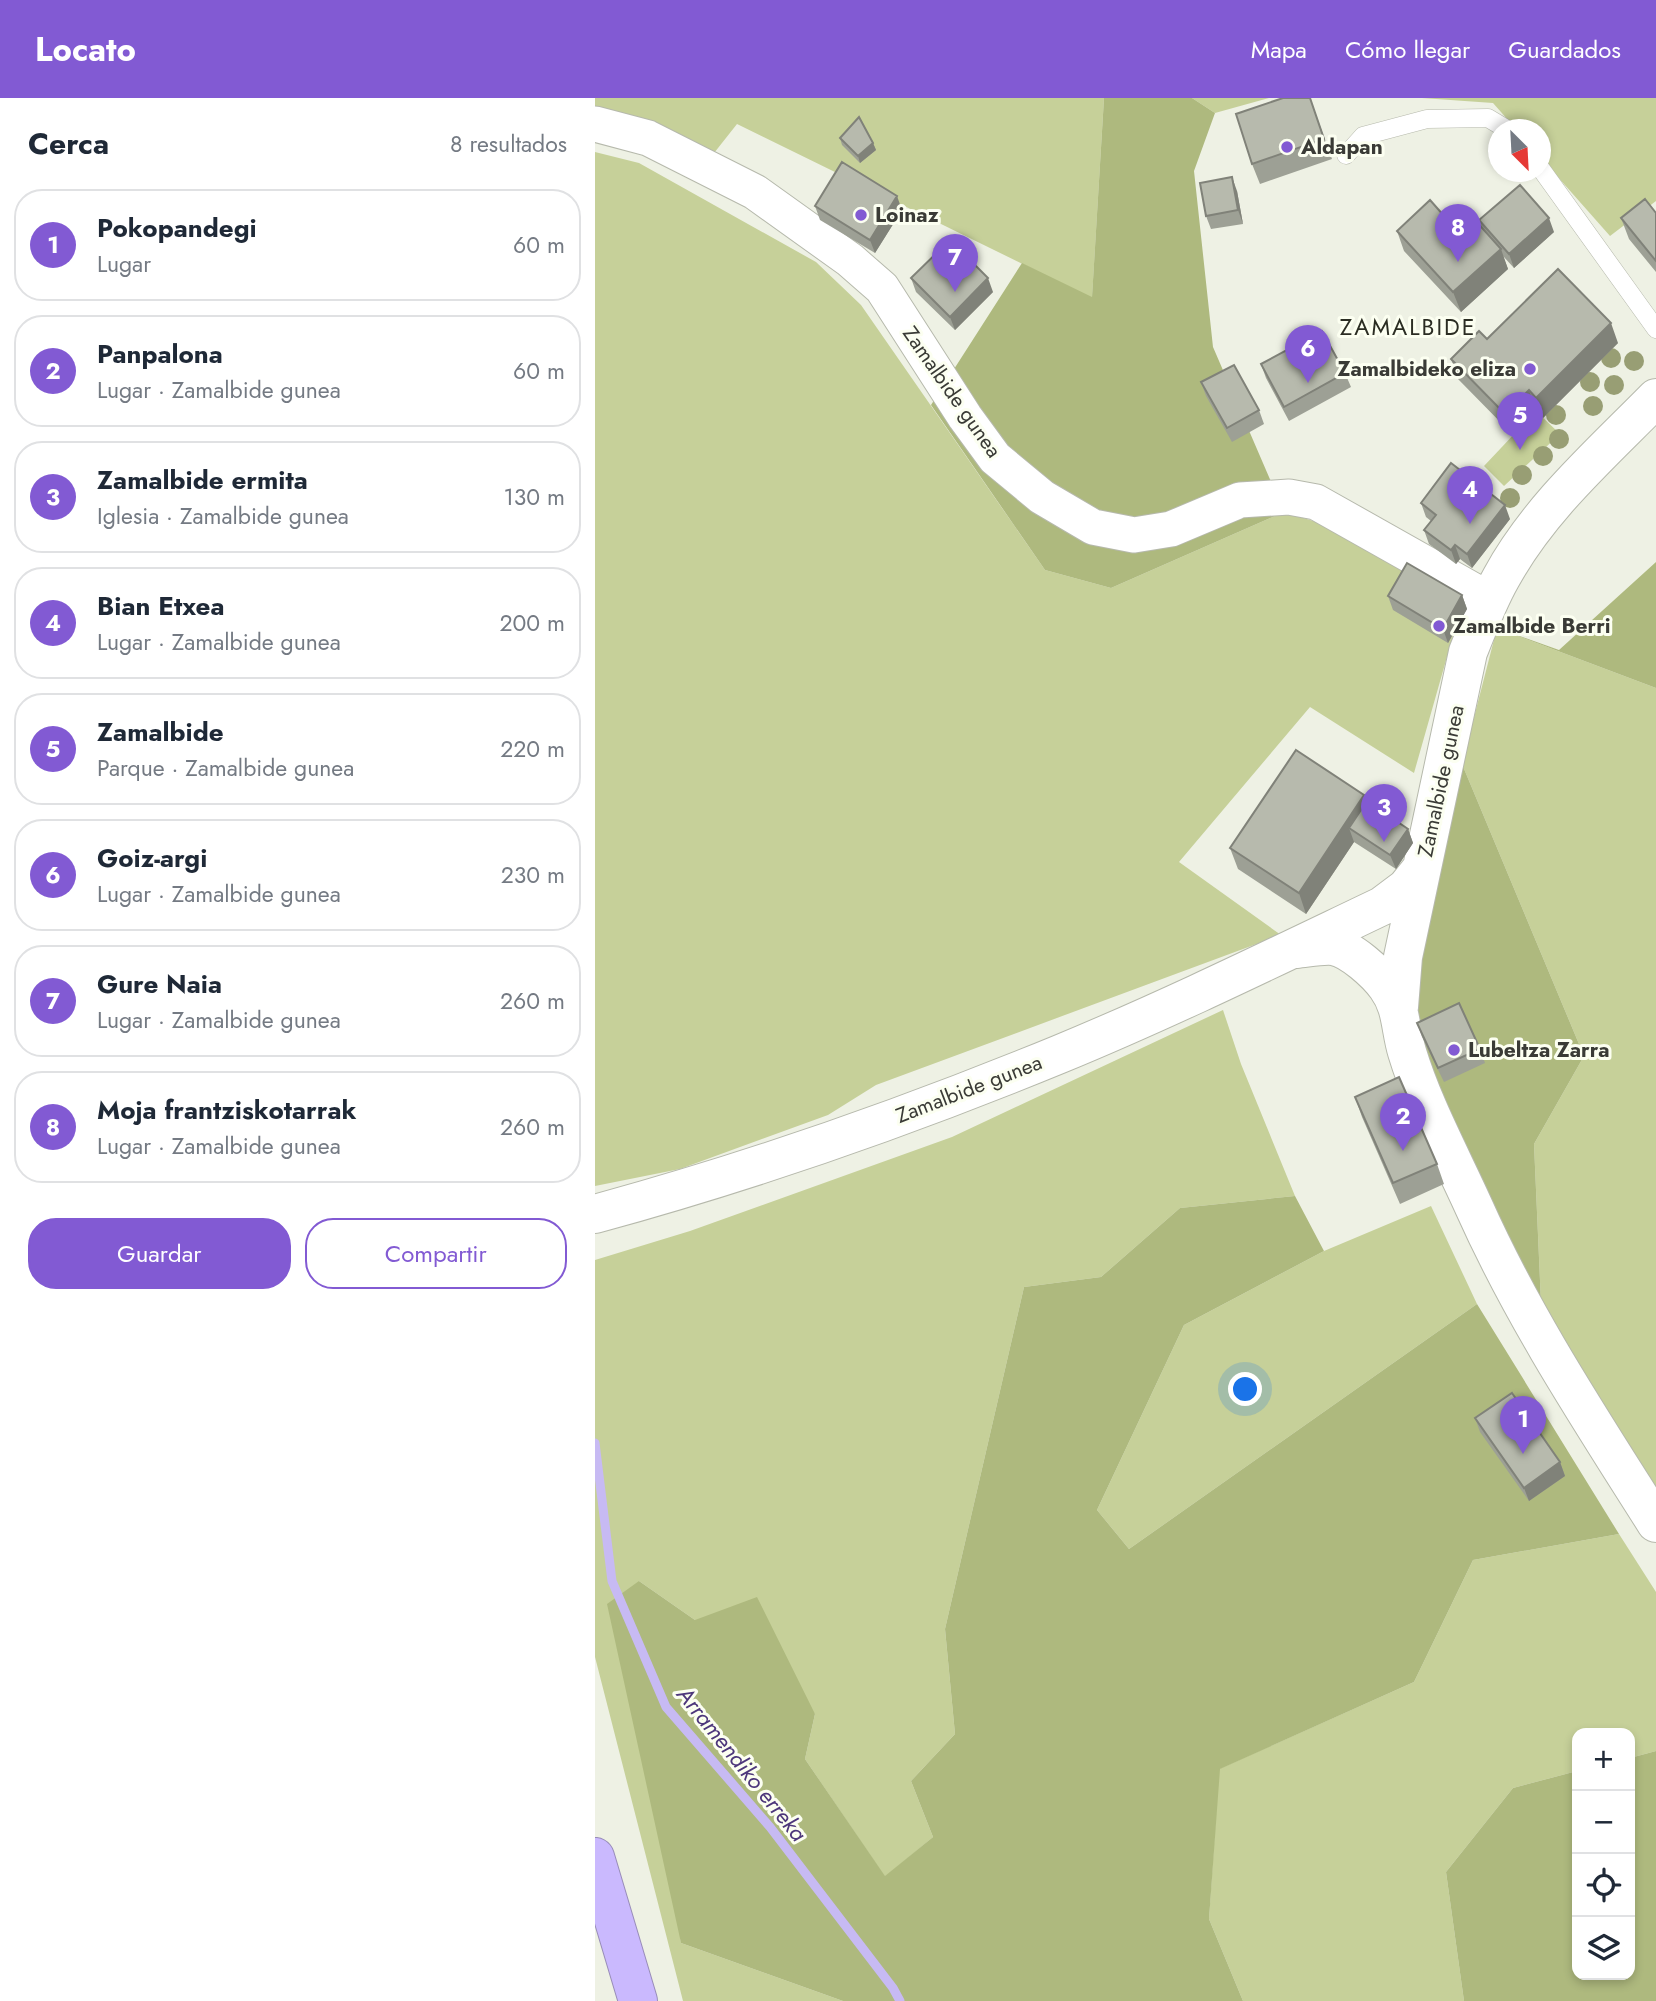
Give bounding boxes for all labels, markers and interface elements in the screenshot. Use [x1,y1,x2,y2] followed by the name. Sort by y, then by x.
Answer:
[35,26,136,73] text: Locato
[1251,32,1307,67] text: Mapa
[1345,32,1470,67] text: Cómo llegar
[1508,32,1621,67] text: Guardados
[1488,119,1551,182] north arrow
[28,122,109,165] text: Cerca
[450,127,567,161] text: 8 resultados
[1300,132,1383,162] place label: Aldapan
[1279,139,1295,155] marker: Aldapan
[875,200,939,230] place label: Loinaz
[1435,204,1481,262] pin: 8
[853,207,869,223] marker: Loinaz
[97,209,257,247] text: Pokopandegi
[47,228,59,262] text: 1
[513,228,565,262] text: 60 m
[932,234,978,292] pin: 7
[97,247,151,281] text: Lugar
[1340,310,1476,344] district label: ZAMALBIDE
[895,320,1009,464] street label: Zamalbide gunea
[1285,325,1331,383] pin: 6
[97,335,223,373] text: Panpalona
[45,354,61,388] text: 2
[513,354,565,388] text: 60 m
[1337,354,1516,384] place label: Zamalbideko eliza
[1522,361,1538,377] marker: Zamalbideko eliza
[97,373,341,407] text: Lugar · Zamalbide gunea
[1497,392,1543,450] pin: 5
[97,461,308,499] text: Zamalbide ermita
[1447,466,1493,524] pin: 4
[46,480,60,514] text: 3
[503,480,565,514] text: 130 m
[97,499,349,533] text: Iglesia · Zamalbide gunea
[97,587,225,625] text: Bian Etxea
[45,606,61,640] text: 4
[499,606,565,640] text: 200 m
[1453,611,1611,641] place label: Zamalbide Berri
[1431,618,1447,634] marker: Zamalbide Berri
[97,625,341,659] text: Lugar · Zamalbide gunea
[1410,702,1472,860] street label: Zamalbide gunea
[97,713,224,751] text: Zamalbide
[46,732,60,766] text: 5
[500,732,565,766] text: 220 m
[97,751,354,785] text: Parque · Zamalbide gunea
[1361,784,1407,842] pin: 3
[97,839,207,877] text: Goiz-argi
[45,858,61,892] text: 6
[501,858,565,892] text: 230 m
[97,877,341,911] text: Lugar · Zamalbide gunea
[97,965,222,1003] text: Gure Naia
[46,984,60,1018] text: 7
[500,984,565,1018] text: 260 m
[97,1003,341,1037] text: Lugar · Zamalbide gunea
[1468,1035,1610,1065] place label: Lubeltza Zarra
[1446,1042,1462,1058] marker: Lubeltza Zarra
[892,1047,1046,1131] street label: Zamalbide gunea
[97,1091,356,1129] text: Moja frantziskotarrak
[1380,1093,1426,1151] pin: 2
[46,1110,60,1144] text: 8
[500,1110,565,1144] text: 260 m
[97,1129,341,1163] text: Lugar · Zamalbide gunea
[28,1218,291,1289] button: Guardar
[305,1218,567,1289] button: Compartir
[1228,1372,1262,1406] your location
[1500,1396,1546,1454] pin: 1
[668,1678,815,1849] water label: Arramendiko erreka
[1572,1728,1635,1980] map controls
[1572,1728,1635,1791] button: +
[1572,1791,1635,1854] button: −
[1572,1854,1635,1917] button: locate
[1572,1917,1635,1980] button: layers

